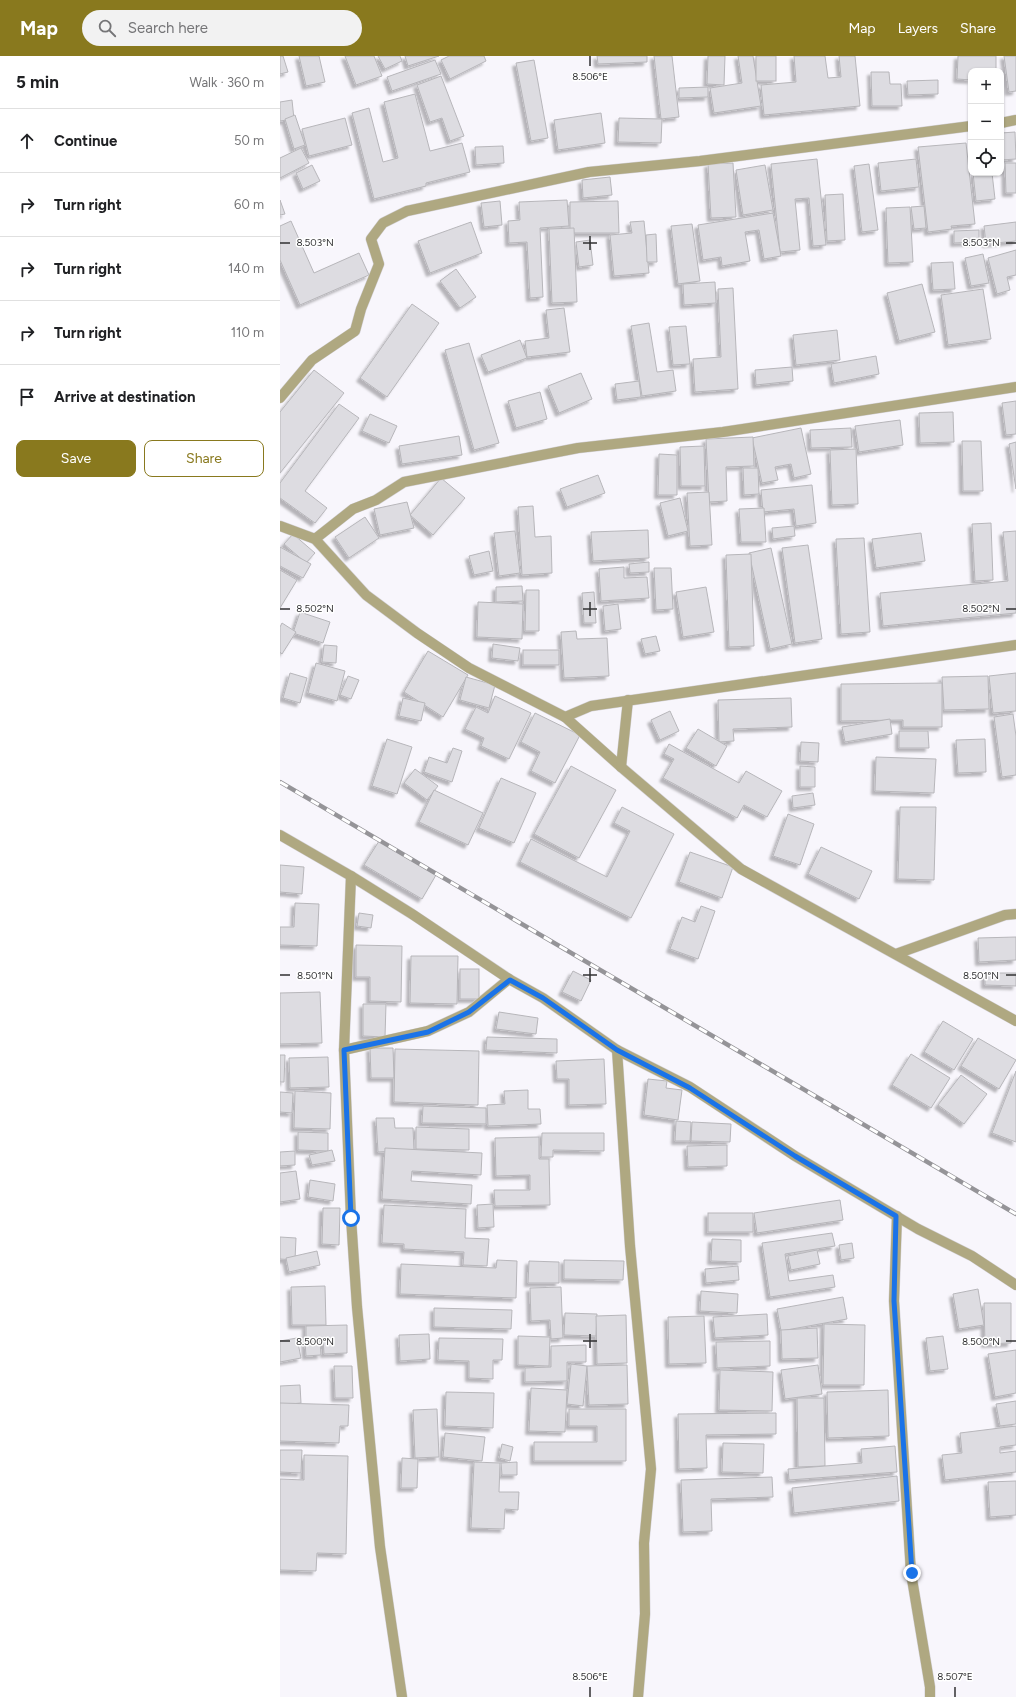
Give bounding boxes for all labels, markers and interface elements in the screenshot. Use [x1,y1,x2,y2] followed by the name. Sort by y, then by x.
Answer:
[82,10,362,46] search box
[20,17,58,40] text: Map
[96,17,118,39] icon: search
[128,19,208,37] text: Search here
[848,20,876,37] text: Map
[898,20,938,37] text: Layers
[960,20,996,37] text: Share
[968,68,1004,176] map controls
[968,68,1004,104] button: +
[572,70,608,83] text: 8.506°E
[16,72,59,92] text: 5 min
[189,75,264,90] text: Walk · 360 m
[968,104,1004,140] button: −
[16,130,38,152] icon: ahead
[54,132,117,150] text: Continue
[234,133,264,148] text: 50 m
[968,140,1004,176] button: locate
[16,194,38,216] icon: right
[54,196,122,214] text: Turn right
[234,197,264,212] text: 60 m
[296,236,334,249] text: 8.503°N
[962,236,1000,249] text: 8.503°N
[16,258,38,280] icon: right
[54,260,122,278] text: Turn right
[228,261,264,276] text: 140 m
[16,322,38,344] icon: right
[54,324,122,342] text: Turn right
[231,325,264,340] text: 110 m
[16,386,38,408] icon: arrive
[54,388,195,406] text: Arrive at destination
[16,440,136,477] button: Save
[144,440,264,477] button: Share
[296,602,334,615] text: 8.502°N
[962,602,1000,615] text: 8.502°N
[297,969,333,982] text: 8.501°N
[963,969,999,982] text: 8.501°N
[342,1209,360,1227] route start
[296,1335,334,1348] text: 8.500°N
[962,1335,1000,1348] text: 8.500°N
[903,1564,921,1582] route end
[572,1670,608,1683] text: 8.506°E
[937,1670,973,1683] text: 8.507°E

